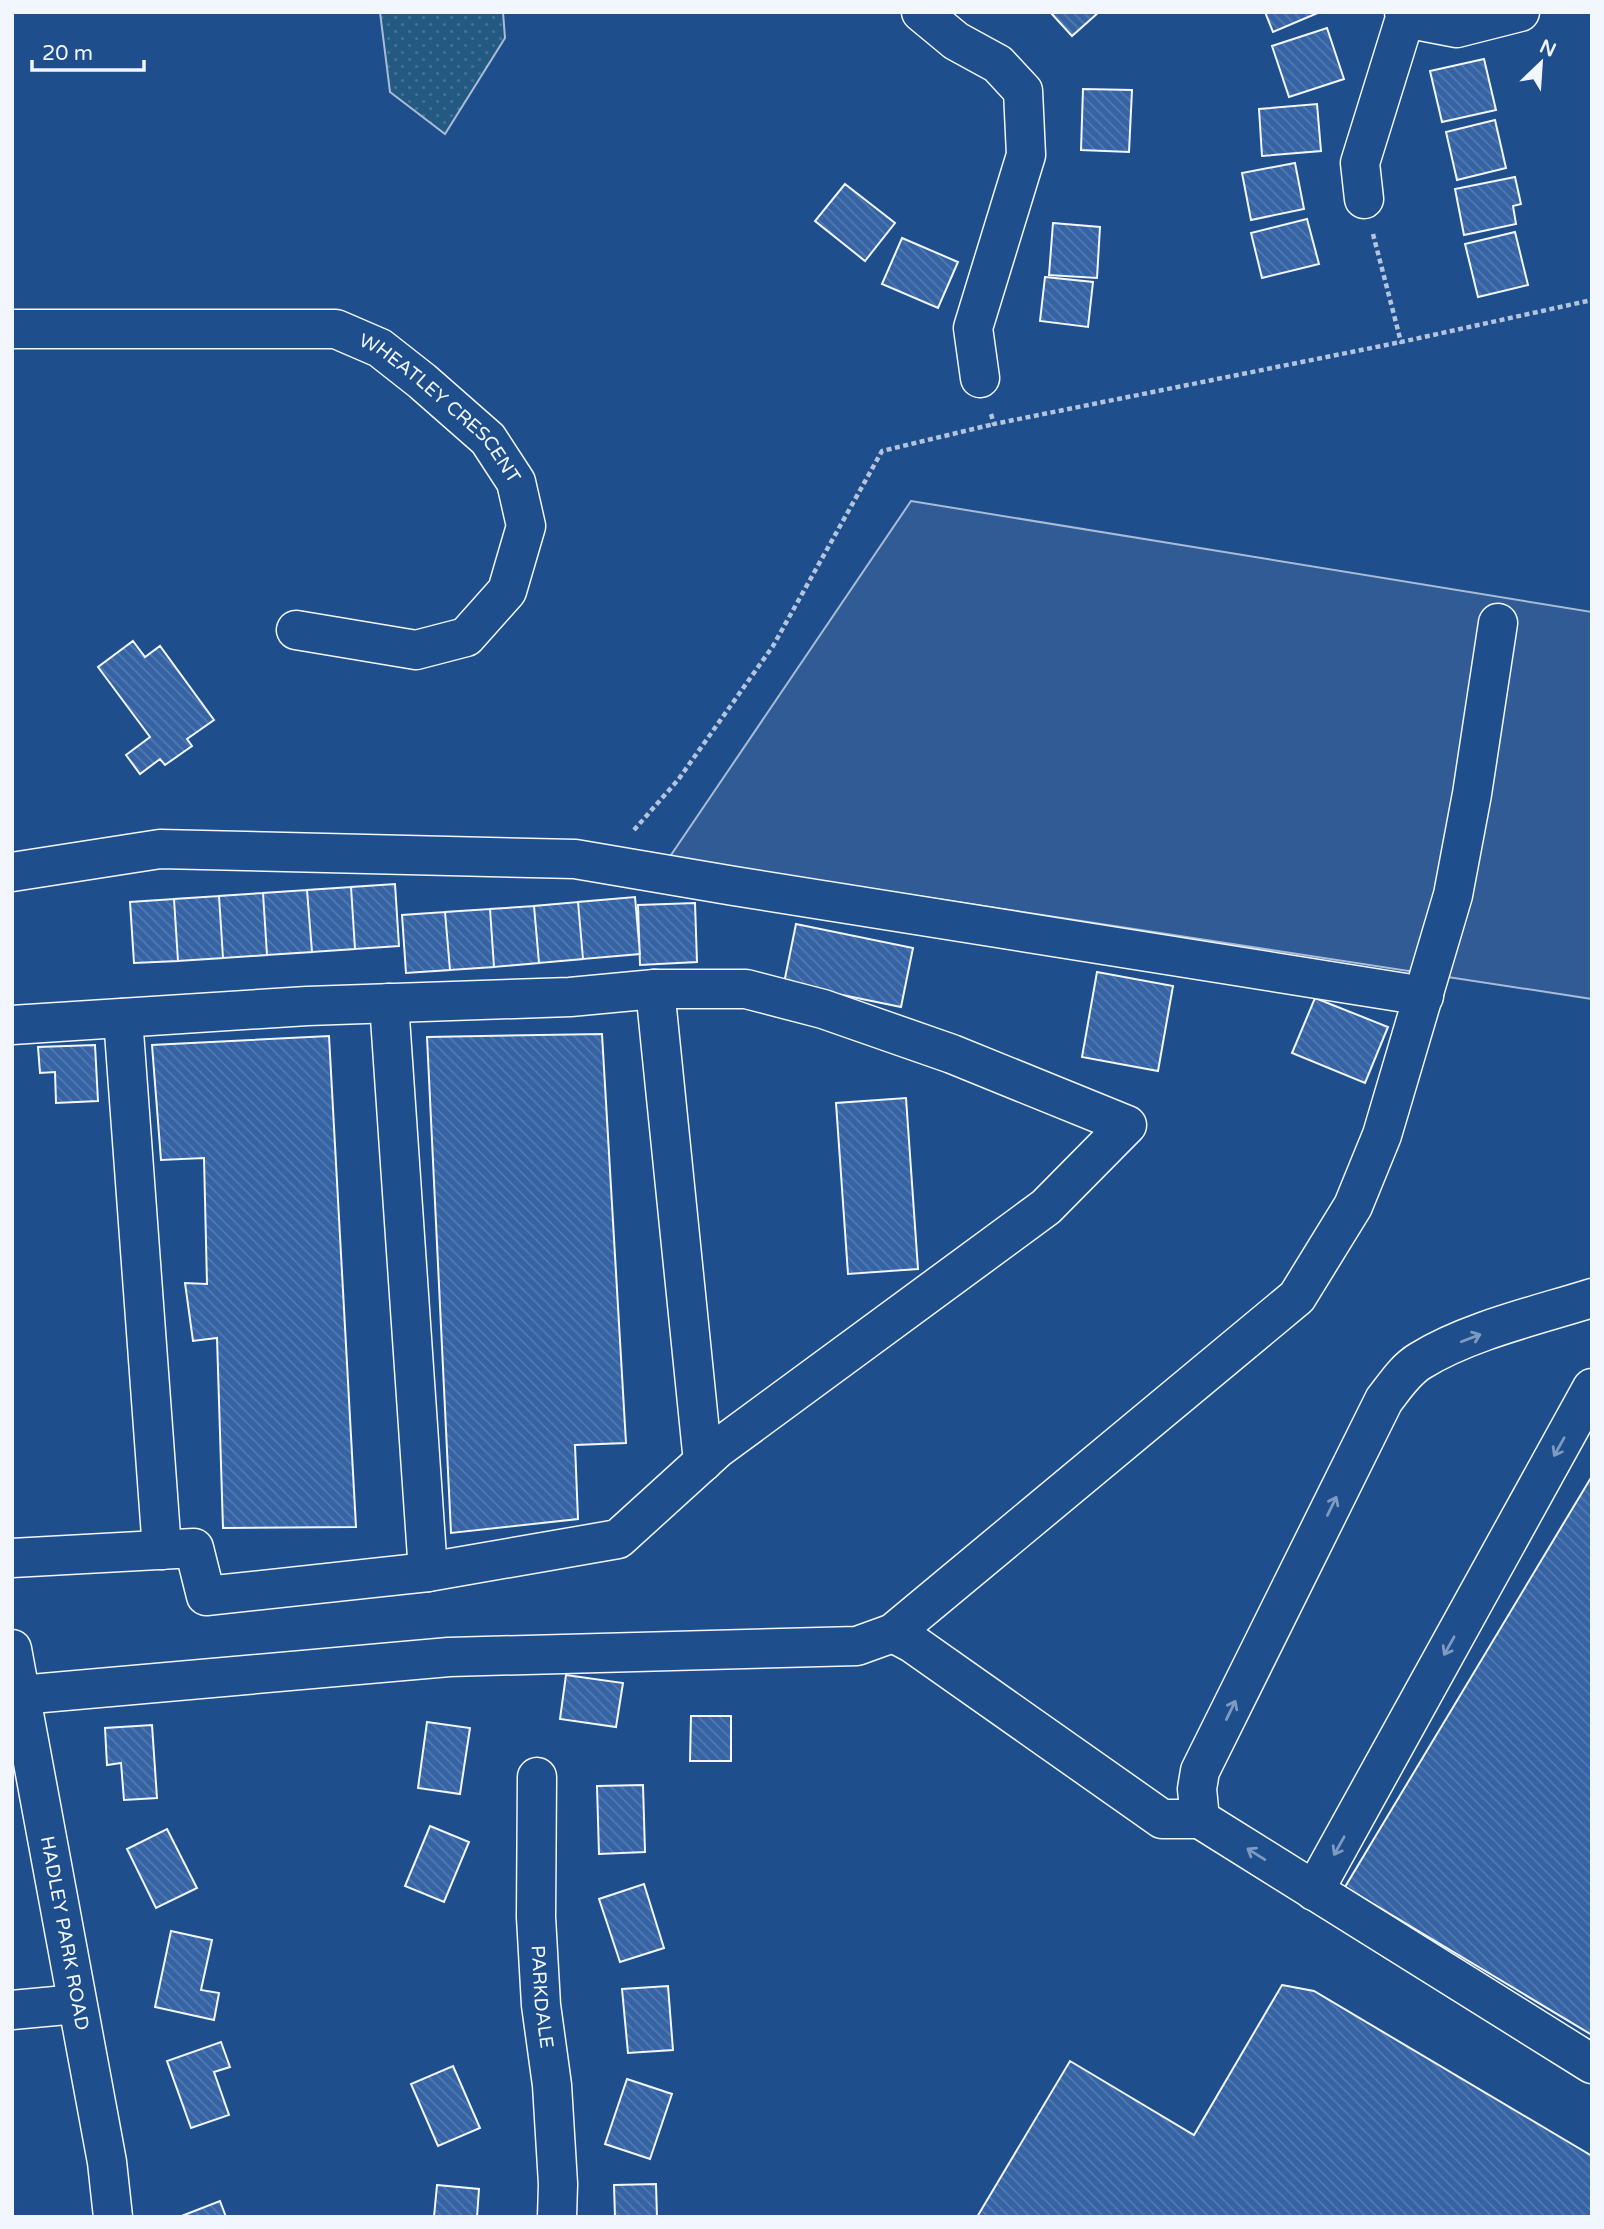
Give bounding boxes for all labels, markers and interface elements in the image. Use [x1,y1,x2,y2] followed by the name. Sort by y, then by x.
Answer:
[32,28,144,72] scale bar
[1506,28,1576,98] north arrow
[1536,35,1559,62] text: N
[42,41,93,66] text: 20 m
[356,329,525,488] street label: WHEATLEY CRESCENT
[1459,1330,1481,1343] one-way arrow
[1552,1437,1566,1457] one-way arrow
[1325,1496,1339,1517] one-way arrow
[1442,1636,1456,1656] one-way arrow
[1224,1700,1238,1721] one-way arrow
[36,1834,93,2032] street label: HADLEY PARK ROAD
[1332,1835,1346,1855] one-way arrow
[1247,1847,1267,1861] one-way arrow
[527,1945,558,2050] street label: PARKDALE

